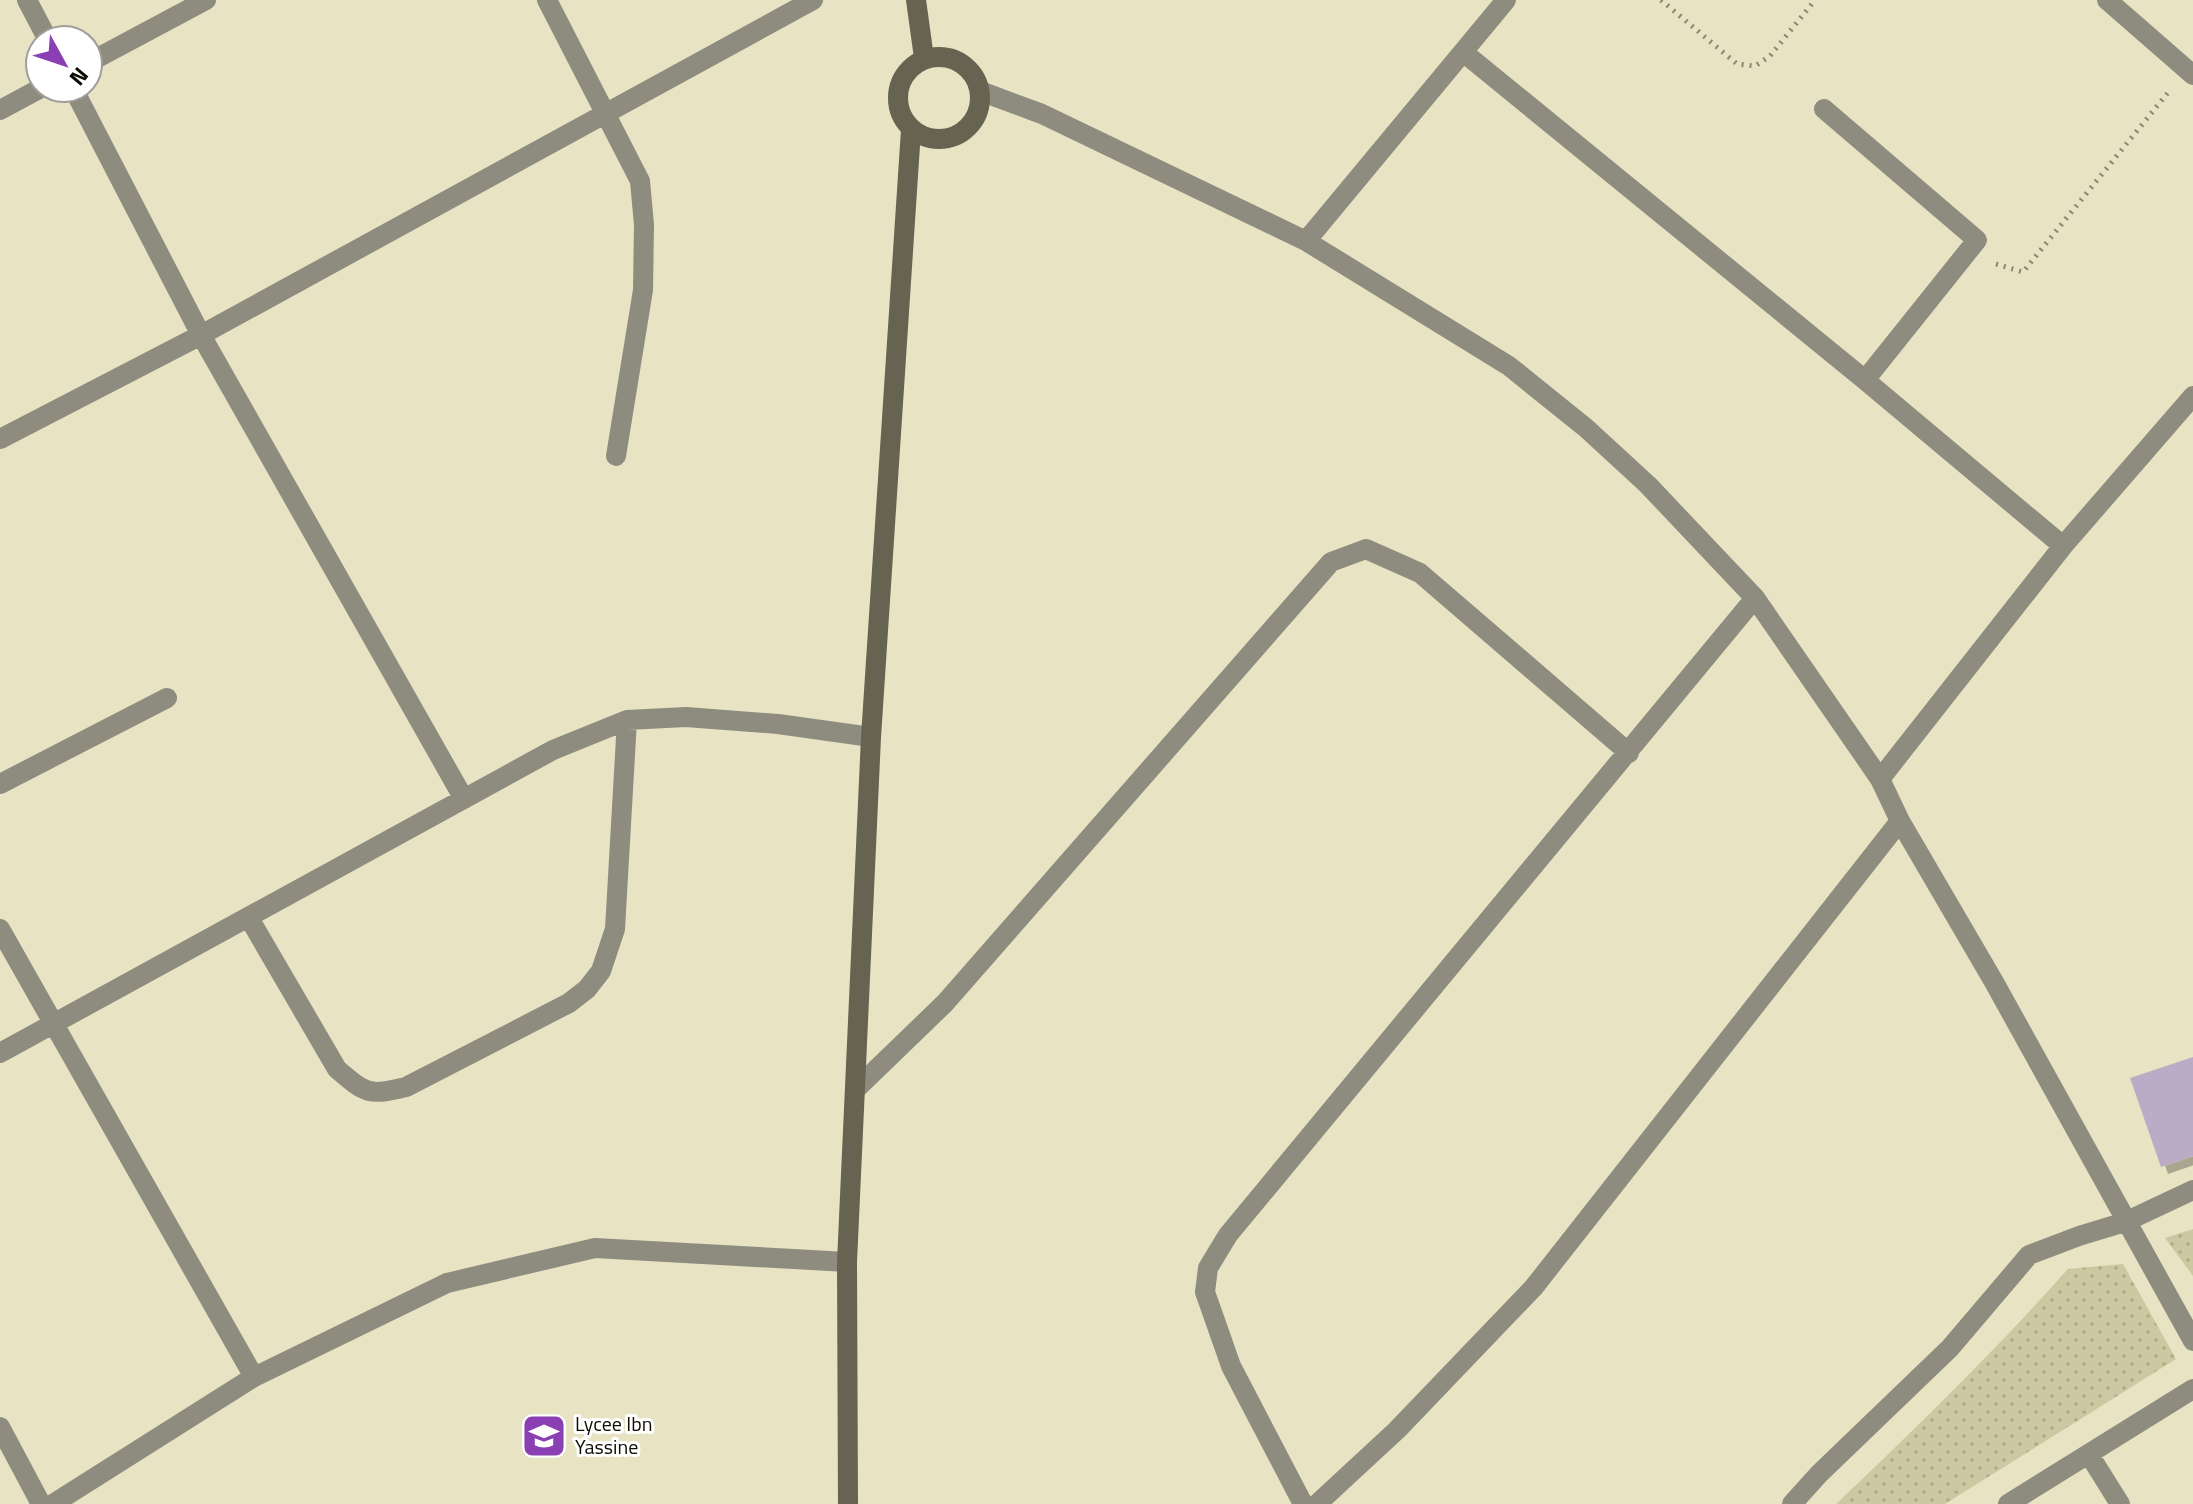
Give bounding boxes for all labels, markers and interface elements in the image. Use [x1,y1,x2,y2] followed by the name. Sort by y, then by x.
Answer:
[24,24,104,104] north arrow
[61,60,97,94] text: N
[575,1408,653,1462] place label: Lycee Ibn Yassine
[520,1412,568,1460] school or university icon: Lycee Ibn Yassine

